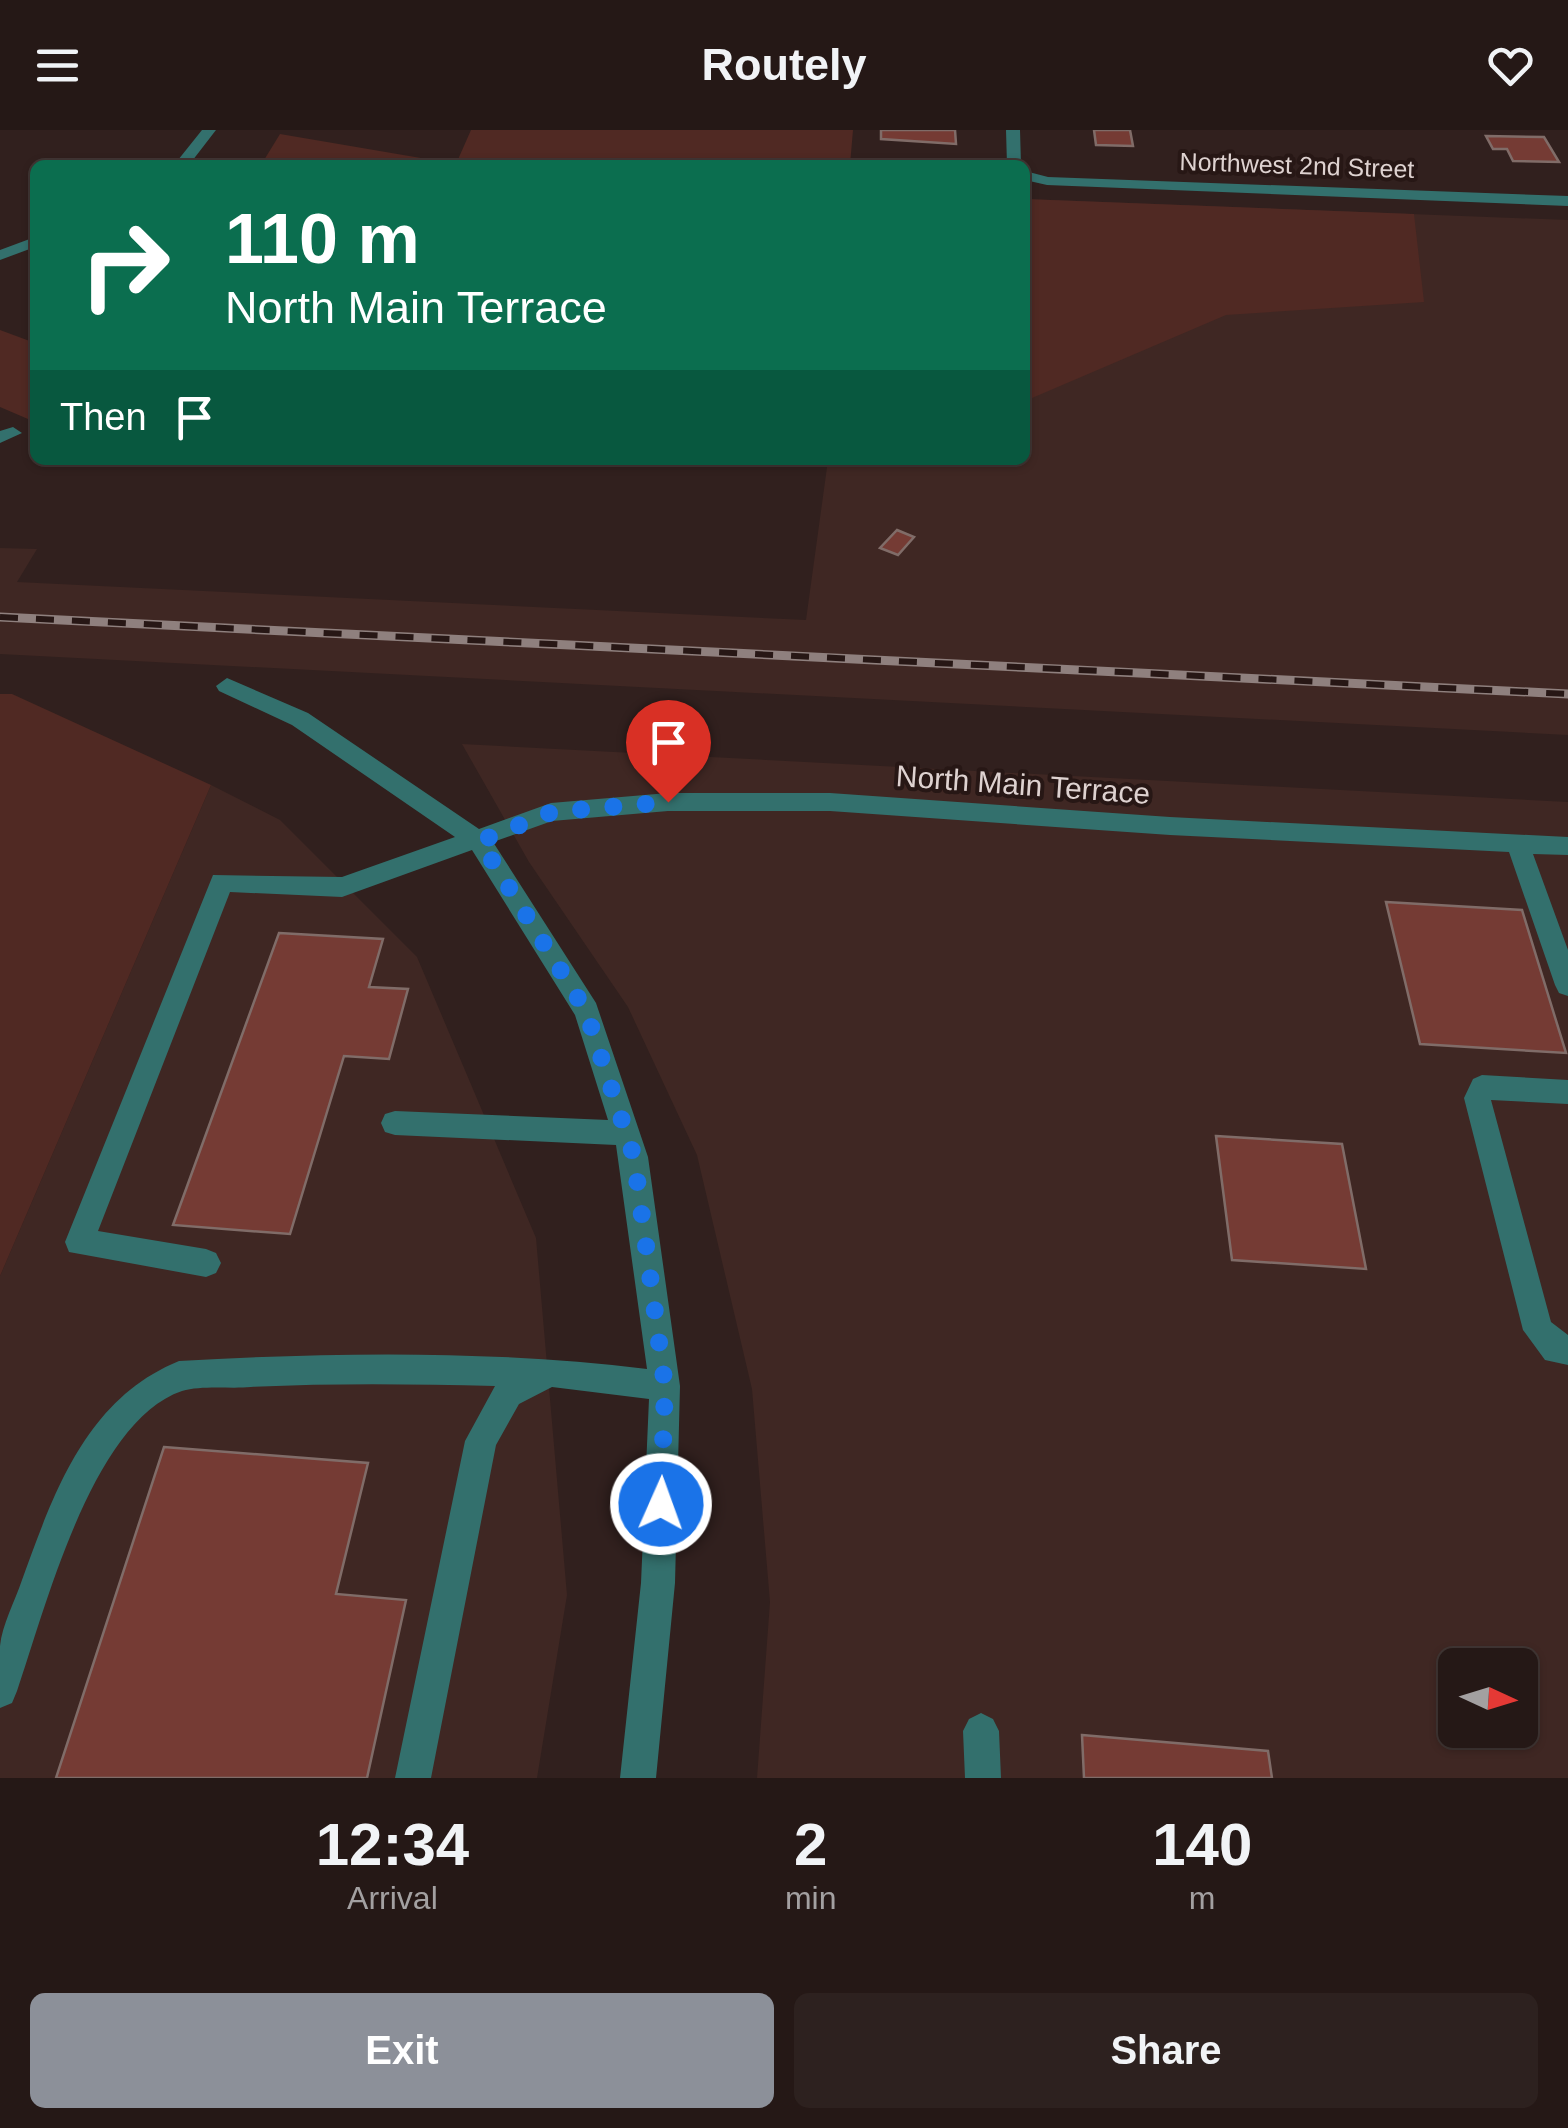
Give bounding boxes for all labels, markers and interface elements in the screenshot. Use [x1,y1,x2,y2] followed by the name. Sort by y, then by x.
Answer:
[30,38,85,93] icon: menu
[1483,38,1538,93] icon: heart
[701,39,867,90] text: Routely
[1179,147,1415,183] street label: Northwest 2nd Street
[60,200,190,330] icon: right
[225,200,420,278] text: 110 m
[225,282,607,333] text: North Main Terrace
[167,390,222,445] icon: arrive
[60,396,147,438] text: Then
[626,700,711,803] pin
[641,715,696,770] icon: arrive
[895,759,1151,810] street label: North Main Terrace
[609,1452,713,1556] position arrow
[1438,1648,1538,1748] north arrow
[1438,1648,1538,1748] map controls
[316,1811,469,1878] text: 12:34
[794,1811,827,1878] text: 2
[1152,1811,1252,1878] text: 140
[347,1880,438,1916] text: Arrival
[785,1880,836,1916] text: min
[1189,1880,1216,1916] text: m
[30,1993,774,2108] button: Exit
[794,1993,1538,2108] button: Share

